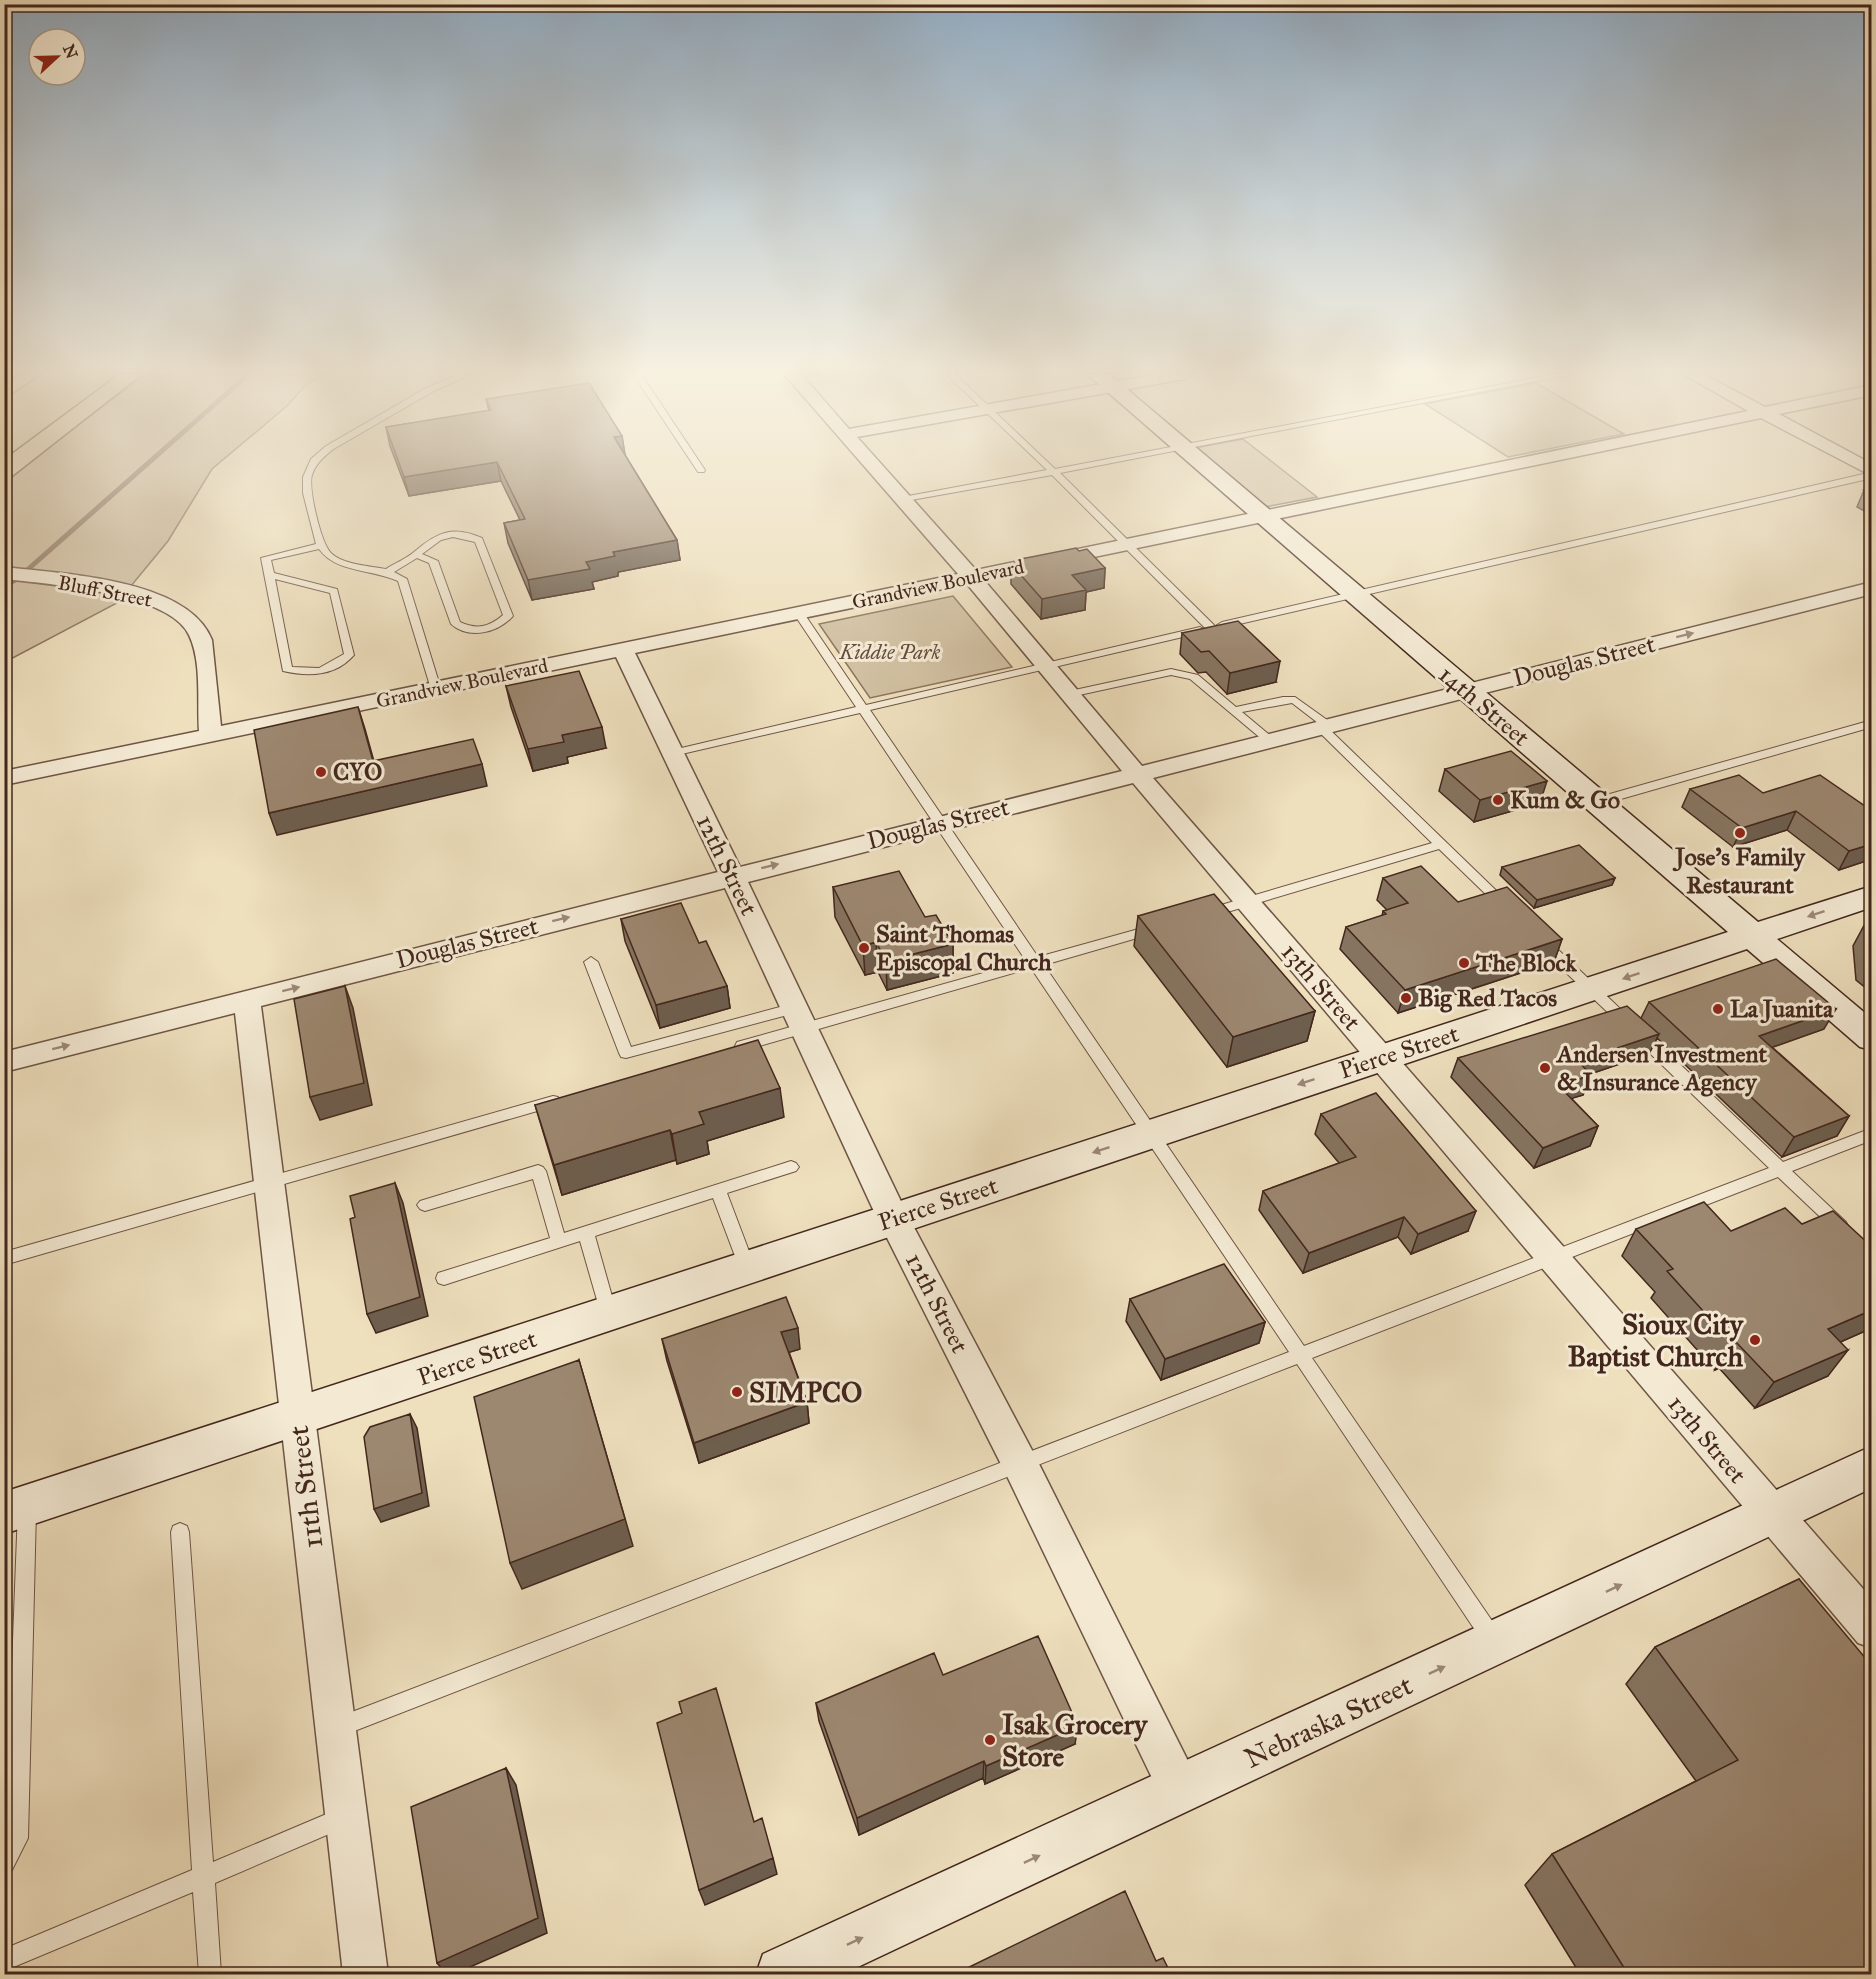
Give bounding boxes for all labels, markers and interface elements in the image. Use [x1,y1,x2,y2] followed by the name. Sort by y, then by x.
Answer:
[27,27,87,87] north arrow
[59,42,82,62] text: N
[850,554,1026,614] street label: Grandview Boulevard
[56,570,154,612] street label: Bluff Street
[1510,629,1659,693] street label: Douglas Street
[1676,630,1694,639] one-way arrow
[839,640,940,664] park label: Kiddie Park
[374,653,550,713] street label: Grandview Boulevard
[1432,659,1536,753] street label: 14th Street
[333,757,382,787] place label: CYO
[314,765,328,779] marker: CYO
[1510,785,1620,815] place label: Kum & Go
[864,792,1013,856] street label: Douglas Street
[1491,793,1505,807] marker: Kum & Go
[690,810,764,921] street label: 12th Street
[1733,826,1747,840] marker: Jose's Family Restaurant
[1672,842,1806,900] place label: Jose's Family Restaurant
[761,860,779,870] one-way arrow
[1807,910,1825,920] one-way arrow
[393,911,542,975] street label: Douglas Street
[552,914,570,923] one-way arrow
[876,919,1052,977] place label: Saint Thomas Episcopal Church
[1275,937,1367,1037] street label: 13th Street
[857,941,871,955] marker: Saint Thomas Episcopal Church
[1475,948,1578,978] place label: The Block
[1457,956,1471,970] marker: The Block
[1622,971,1640,981] one-way arrow
[282,983,300,993] one-way arrow
[1418,983,1557,1013] place label: Big Red Tacos
[1399,991,1413,1005] marker: Big Red Tacos
[1730,994,1834,1024] place label: La Juanita
[1711,1002,1725,1016] marker: La Juanita
[1335,1018,1463,1085] street label: Pierce Street
[1555,1039,1767,1097] place label: Andersen Investment & Insurance Agency
[52,1042,70,1052] one-way arrow
[1538,1061,1552,1075] marker: Andersen Investment & Insurance Agency
[1297,1078,1315,1088] one-way arrow
[1092,1146,1110,1155] one-way arrow
[874,1170,1002,1237] street label: Pierce Street
[899,1248,975,1358] street label: 12th Street
[1568,1307,1744,1374] place label: Sioux City Baptist Church
[413,1323,541,1392] street label: Pierce Street
[1748,1333,1762,1347] marker: Sioux City Baptist Church
[749,1375,862,1410] place label: SIMPCO
[730,1385,744,1399] marker: SIMPCO
[1662,1389,1753,1490] street label: 13th Street
[281,1424,330,1550] street label: 11th Street
[1605,1583,1622,1592] one-way arrow
[1429,1665,1446,1674] one-way arrow
[1239,1667,1418,1776] street label: Nebraska Street
[1002,1707,1148,1774] place label: Isak Grocery Store
[983,1733,997,1747] marker: Isak Grocery Store
[1023,1853,1041,1863] one-way arrow
[847,1936,864,1945] one-way arrow

